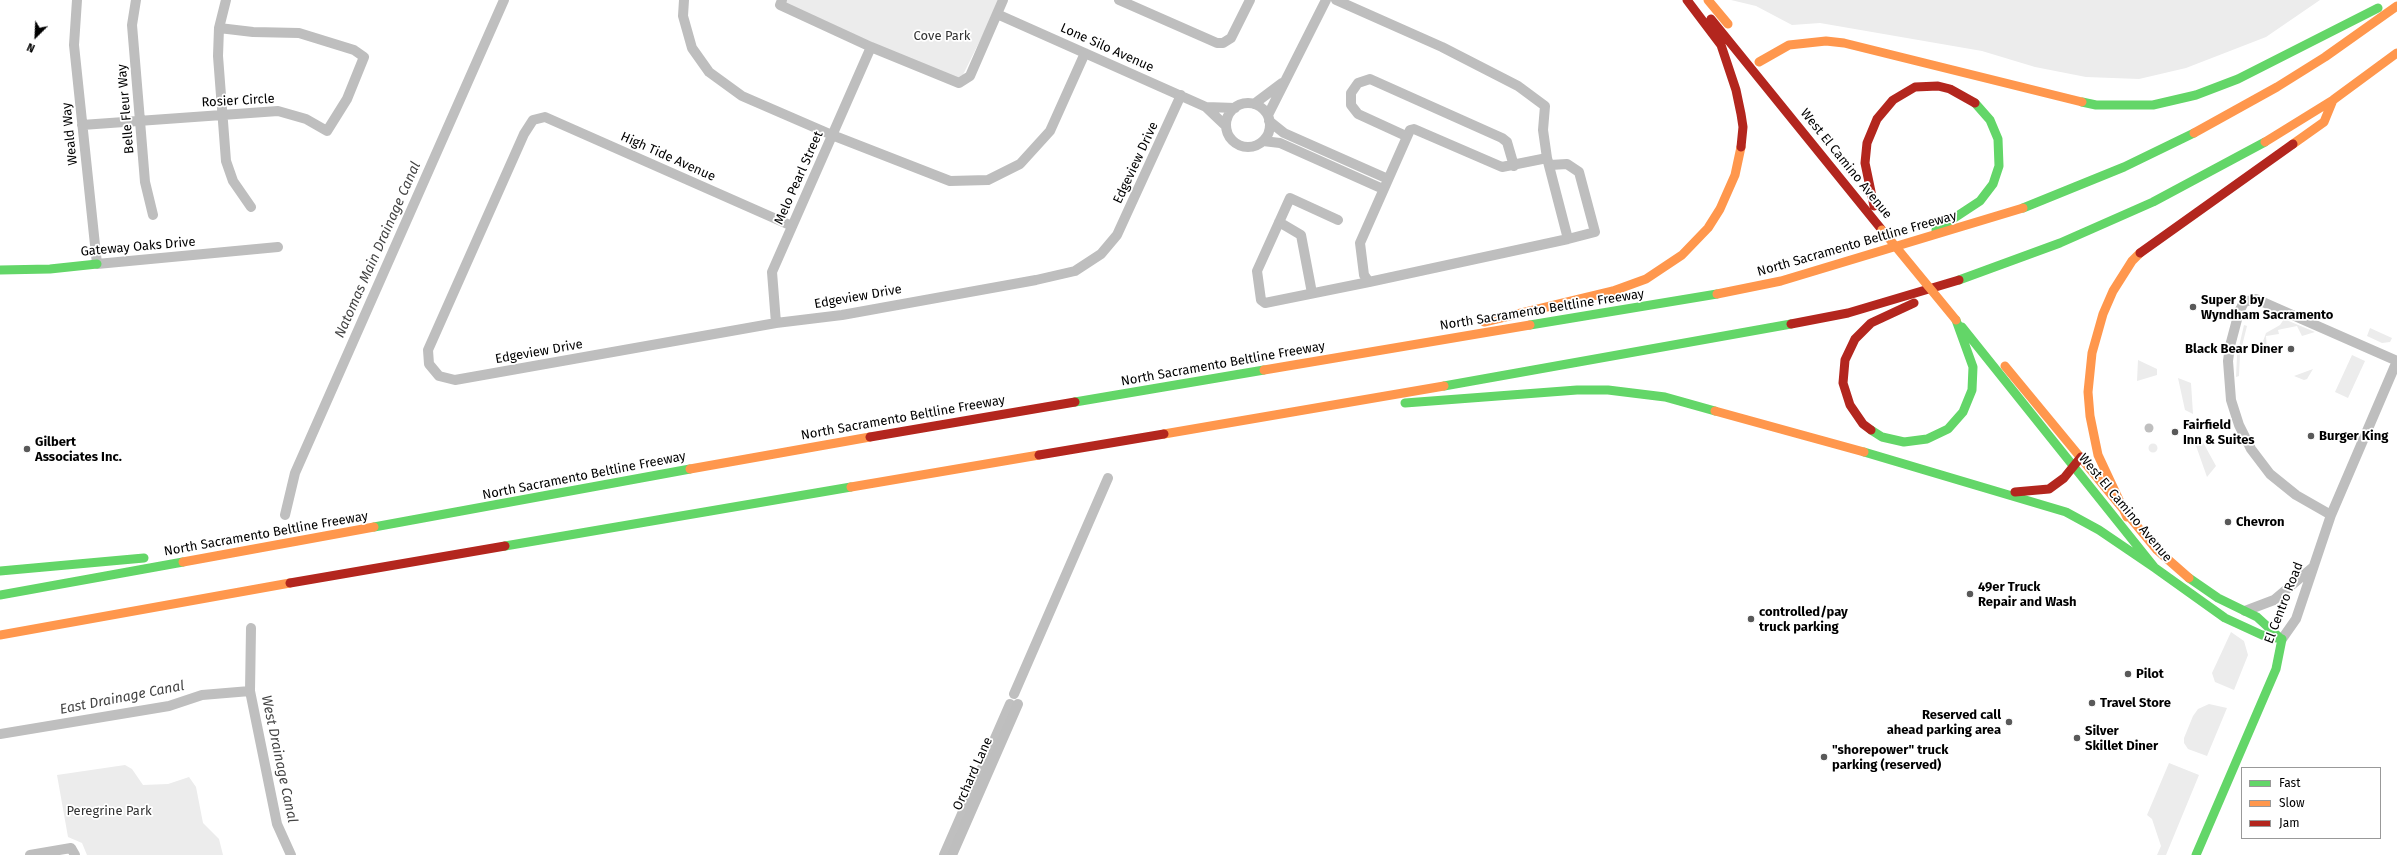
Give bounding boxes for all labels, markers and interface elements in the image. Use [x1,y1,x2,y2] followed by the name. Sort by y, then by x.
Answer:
[16,16,56,56] north arrow
[1058,20,1156,76] street label: Lone Silo Avenue
[913,28,971,44] park label: Cove Park
[25,40,37,55] text: N
[114,64,138,154] street label: Belle Fleur Way
[201,91,275,111] street label: Rosier Circle
[59,102,81,166] street label: Weald Way
[1797,106,1895,222] street label: West El Camino Avenue
[1110,120,1162,206] street label: Edgeview Drive
[618,129,718,185] street label: High Tide Avenue
[771,129,827,227] street label: Melo Pearl Street
[331,159,425,341] water label: Natomas Main Drainage Canal
[1755,208,1959,280] street label: North Sacramento Beltline Freeway
[80,234,196,260] street label: Gateway Oaks Drive
[813,282,903,312] street label: Edgeview Drive
[1439,286,1645,334] street label: North Sacramento Beltline Freeway
[2201,292,2333,323] place label: Super 8 by Wyndham Sacramento
[2188,302,2198,312] marker: Super 8 by Wyndham Sacramento
[494,337,584,367] street label: Edgeview Drive
[1120,338,1326,390] street label: North Sacramento Beltline Freeway
[2185,341,2283,357] place label: Black Bear Diner
[2286,344,2296,354] marker: Black Bear Diner
[800,392,1006,444] street label: North Sacramento Beltline Freeway
[2183,417,2255,448] place label: Fairfield Inn & Suites
[2170,427,2180,437] marker: Fairfield Inn & Suites
[2319,428,2388,444] place label: Burger King
[2306,431,2316,441] marker: Burger King
[35,434,122,465] place label: Gilbert Associates Inc.
[22,444,32,454] marker: Gilbert Associates Inc.
[481,449,687,503] street label: North Sacramento Beltline Freeway
[2075,451,2175,565] street label: West El Camino Avenue
[163,508,369,560] street label: North Sacramento Beltline Freeway
[2236,514,2285,530] place label: Chevron
[2223,517,2233,527] marker: Chevron
[2261,560,2307,646] street label: El Centro Road
[1978,579,2077,610] place label: 49er Truck Repair and Wash
[1965,589,1975,599] marker: 49er Truck Repair and Wash
[1759,604,1848,635] place label: controlled/pay truck parking
[1746,614,1756,624] marker: controlled/pay truck parking
[2136,666,2164,682] place label: Pilot
[2123,669,2133,679] marker: Pilot
[58,678,186,718] water label: East Drainage Canal
[257,694,301,824] water label: West Drainage Canal
[2100,695,2171,711] place label: Travel Store
[2087,698,2097,708] marker: Travel Store
[1887,707,2001,738] place label: Reserved call ahead parking area
[2004,717,2014,727] marker: Reserved call ahead parking area
[2085,723,2158,754] place label: Silver Skillet Diner
[2072,733,2082,743] marker: Silver Skillet Diner
[950,735,996,813] street label: Orchard Lane
[1832,742,1948,773] place label: "shorepower" truck parking (reserved)
[1819,752,1829,762] marker: "shorepower" truck parking (reserved)
[2241,767,2381,839] legend
[2279,776,2301,790] text: Fast
[2279,796,2305,810] text: Slow
[66,803,152,819] park label: Peregrine Park
[2279,816,2299,830] text: Jam

